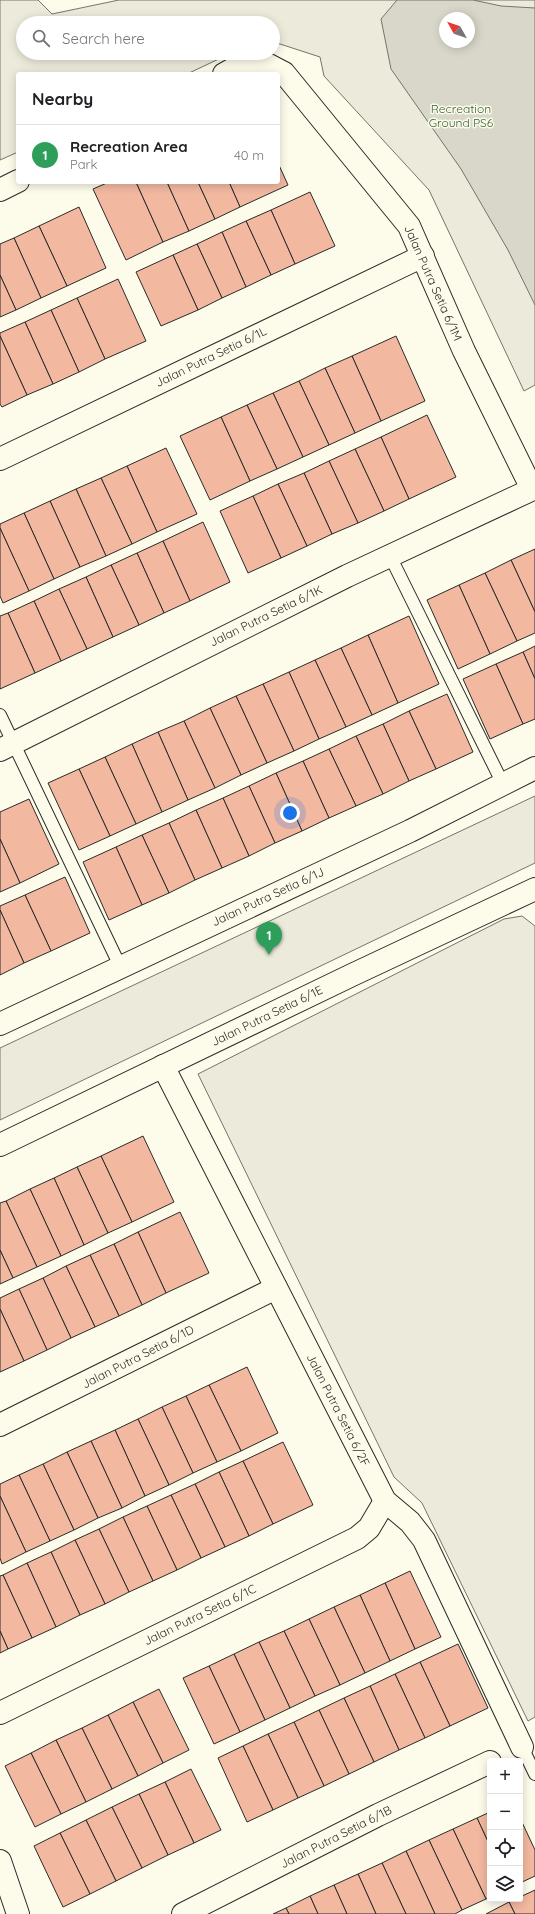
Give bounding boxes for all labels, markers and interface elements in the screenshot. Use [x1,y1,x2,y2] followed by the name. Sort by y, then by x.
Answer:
[439,12,475,48] north arrow
[16,16,280,60] search box
[30,27,52,49] icon: search
[62,29,145,48] text: Search here
[32,88,93,109] text: Nearby
[429,101,494,130] park label: Recreation Ground PS6
[70,137,188,156] text: Recreation Area
[42,147,48,163] text: 1
[234,147,264,163] text: 40 m
[70,156,98,172] text: Park
[401,223,466,343] street label: Jalan Putra Setia 6/1M
[153,323,269,390] street label: Jalan Putra Setia 6/1L
[207,582,325,649] street label: Jalan Putra Setia 6/1K
[280,803,300,823] your location
[209,864,326,929] street label: Jalan Putra Setia 6/1J
[256,922,282,955] pin: 1
[209,982,325,1049] street label: Jalan Putra Setia 6/1E
[79,1322,197,1391] street label: Jalan Putra Setia 6/1D
[304,1351,373,1469] street label: Jalan Putra Setia 6/2F
[141,1581,259,1648] street label: Jalan Putra Setia 6/1C
[487,1758,523,1902] map controls
[487,1758,523,1794] button: +
[487,1794,523,1830] button: −
[278,1802,394,1871] street label: Jalan Putra Setia 6/1B
[487,1830,523,1866] button: locate
[487,1866,523,1902] button: layers

